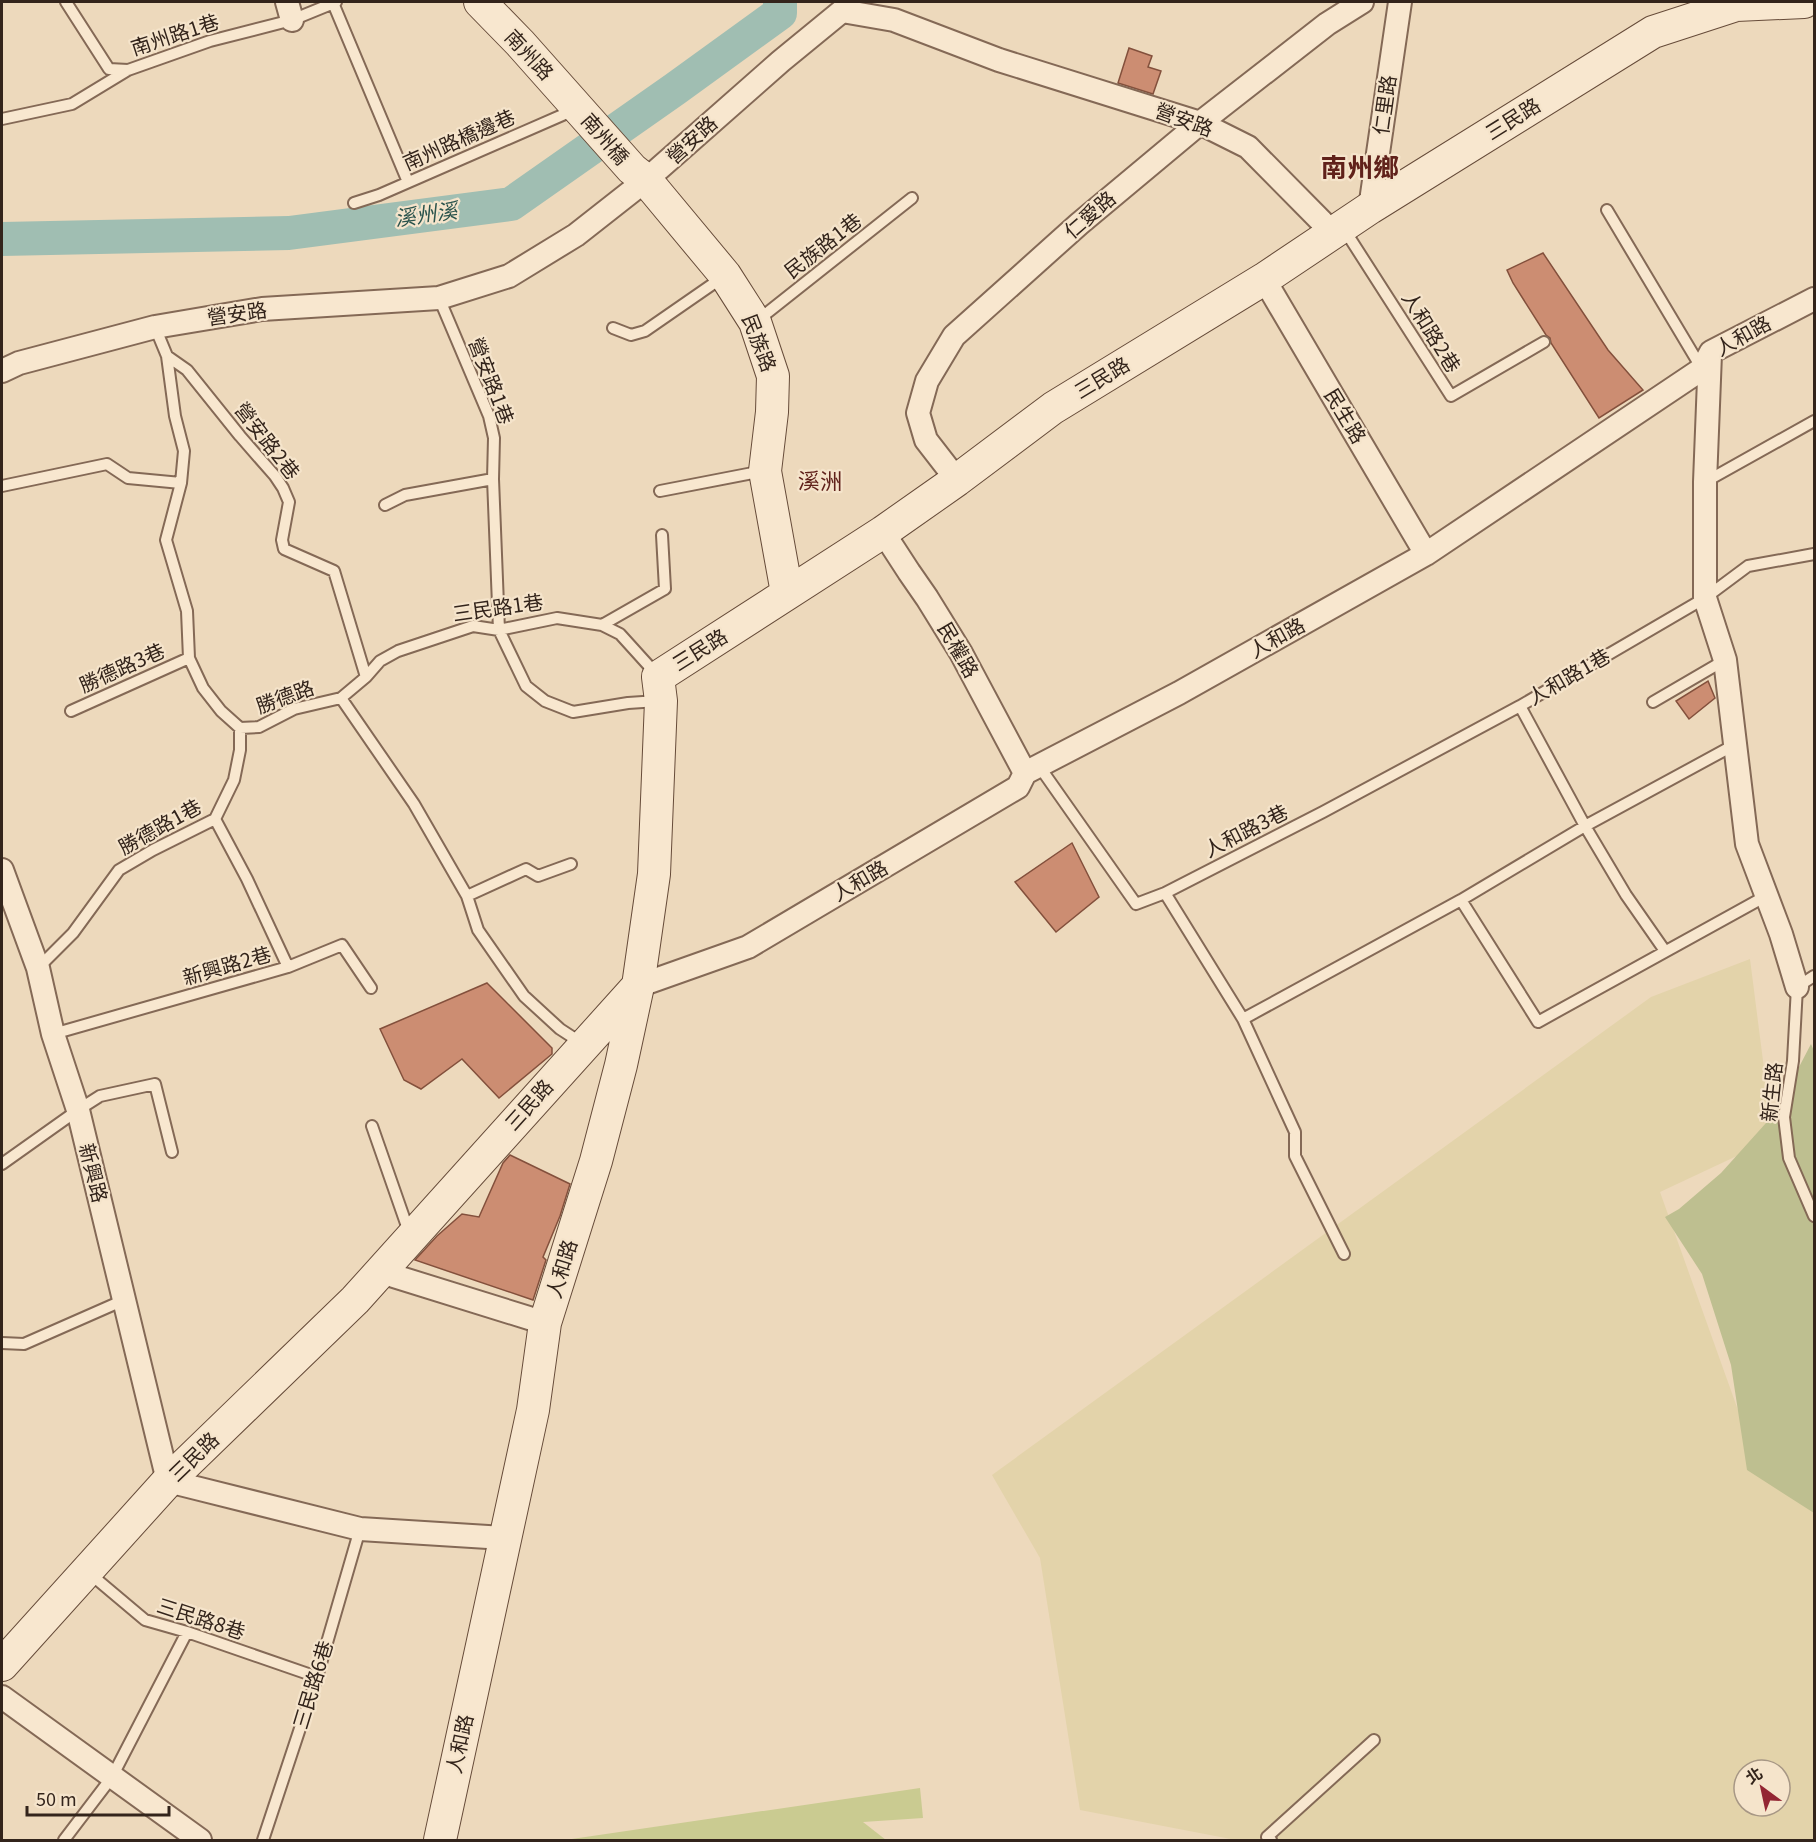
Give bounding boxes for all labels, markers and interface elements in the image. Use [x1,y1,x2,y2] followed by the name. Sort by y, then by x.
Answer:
[127,6,222,61] street label: 南州路1巷
[499,22,561,86] street label: 南州路
[1365,73,1402,137] street label: 仁里路
[1479,90,1545,146] street label: 三民路
[1151,95,1218,142] street label: 營安路
[398,101,519,176] street label: 南州路橋邊巷
[576,106,637,170] street label: 南州橋
[659,108,723,170] street label: 營安路
[1321,147,1399,184] district label: 南州鄉
[1057,183,1121,244] street label: 仁愛路
[392,193,462,232] water label: 溪州溪
[777,205,867,284] street label: 民族路1巷
[1396,285,1469,378] street label: 人和路2巷
[205,294,269,331] street label: 營安路
[1709,307,1776,362] street label: 人和路
[736,309,785,376] street label: 民族路
[463,333,522,428] street label: 營安路1巷
[1068,349,1134,405] street label: 三民路
[1318,382,1374,448] street label: 民生路
[229,395,308,485] street label: 營安路2巷
[798,463,842,495] district label: 溪洲
[451,586,545,627] street label: 三民路1巷
[1243,609,1310,664] street label: 人和路
[932,616,987,682] street label: 民權路
[666,621,732,677] street label: 三民路
[74,635,169,698] street label: 勝德路3巷
[1522,640,1615,711] street label: 人和路1巷
[251,672,318,719] street label: 勝德路
[112,791,206,860] street label: 勝德路1巷
[1198,796,1292,863] street label: 人和路3巷
[826,852,892,907] street label: 人和路
[179,938,274,991] street label: 新興路2巷
[1753,1060,1788,1123] street label: 新生路
[497,1072,559,1136] street label: 三民路
[73,1140,116,1205] street label: 新興路
[538,1236,583,1301] street label: 人和路
[161,1425,225,1487] street label: 三民路
[154,1590,249,1645] street label: 三民路8巷
[284,1637,339,1732] street label: 三民路6巷
[438,1711,479,1776] street label: 人和路
[1732,1758,1792,1818] north arrow
[1740,1760,1767,1789] text: 北
[27,1779,170,1817] scale bar
[36,1785,77,1811] text: 50 m

